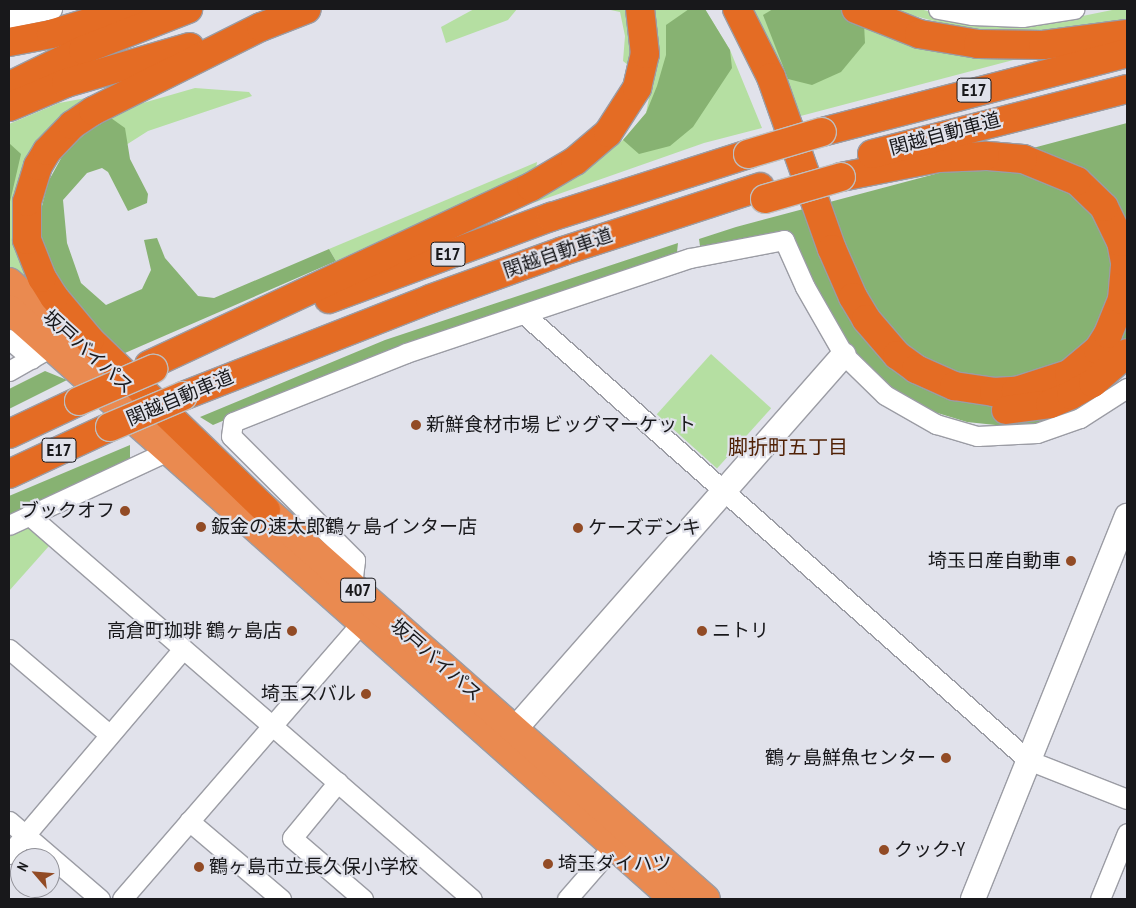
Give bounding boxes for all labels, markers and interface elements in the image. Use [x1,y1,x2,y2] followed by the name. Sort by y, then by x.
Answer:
[956,74,992,106] road number: E17
[887,108,1003,160] street label: 関越自動車道
[500,224,616,282] street label: 関越自動車道
[430,238,466,270] road number: E17
[38,305,138,399] street label: 坂戸バイパス
[123,365,237,431] street label: 関越自動車道
[426,414,696,436] place label: 新鮮食材市場 ビッグマーケット
[410,419,422,431] marker: 新鮮食材市場 ビッグマーケット
[42,434,76,466] road number: E17
[728,435,848,459] district label: 脚折町五丁目
[20,500,115,522] place label: ブックオフ
[119,505,131,517] marker: ブックオフ
[211,516,477,538] place label: 鈑金の速太郎鶴ヶ島インター店
[588,517,702,539] place label: ケーズデンキ
[195,521,207,533] marker: 鈑金の速太郎鶴ヶ島インター店
[572,522,584,534] marker: ケーズデンキ
[928,550,1061,572] place label: 埼玉日産自動車
[1065,555,1077,567] marker: 埼玉日産自動車
[339,574,377,606] road number: 407
[386,614,486,706] street label: 坂戸バイパス
[107,620,282,642] place label: 高倉町珈琲 鶴ヶ島店
[712,620,769,642] place label: ニトリ
[286,625,298,637] marker: 高倉町珈琲 鶴ヶ島店
[696,625,708,637] marker: ニトリ
[261,683,356,705] place label: 埼玉スバル
[360,688,372,700] marker: 埼玉スバル
[765,747,936,769] place label: 鶴ヶ島鮮魚センター
[940,752,952,764] marker: 鶴ヶ島鮮魚センター
[894,839,965,861] place label: クック-Y
[878,844,890,856] marker: クック-Y
[10,848,60,898] north arrow
[558,853,672,875] place label: 埼玉ダイハツ
[209,856,418,878] place label: 鶴ヶ島市立長久保小学校
[542,858,554,870] marker: 埼玉ダイハツ
[13,859,32,874] text: N
[193,861,205,873] marker: 鶴ヶ島市立長久保小学校

